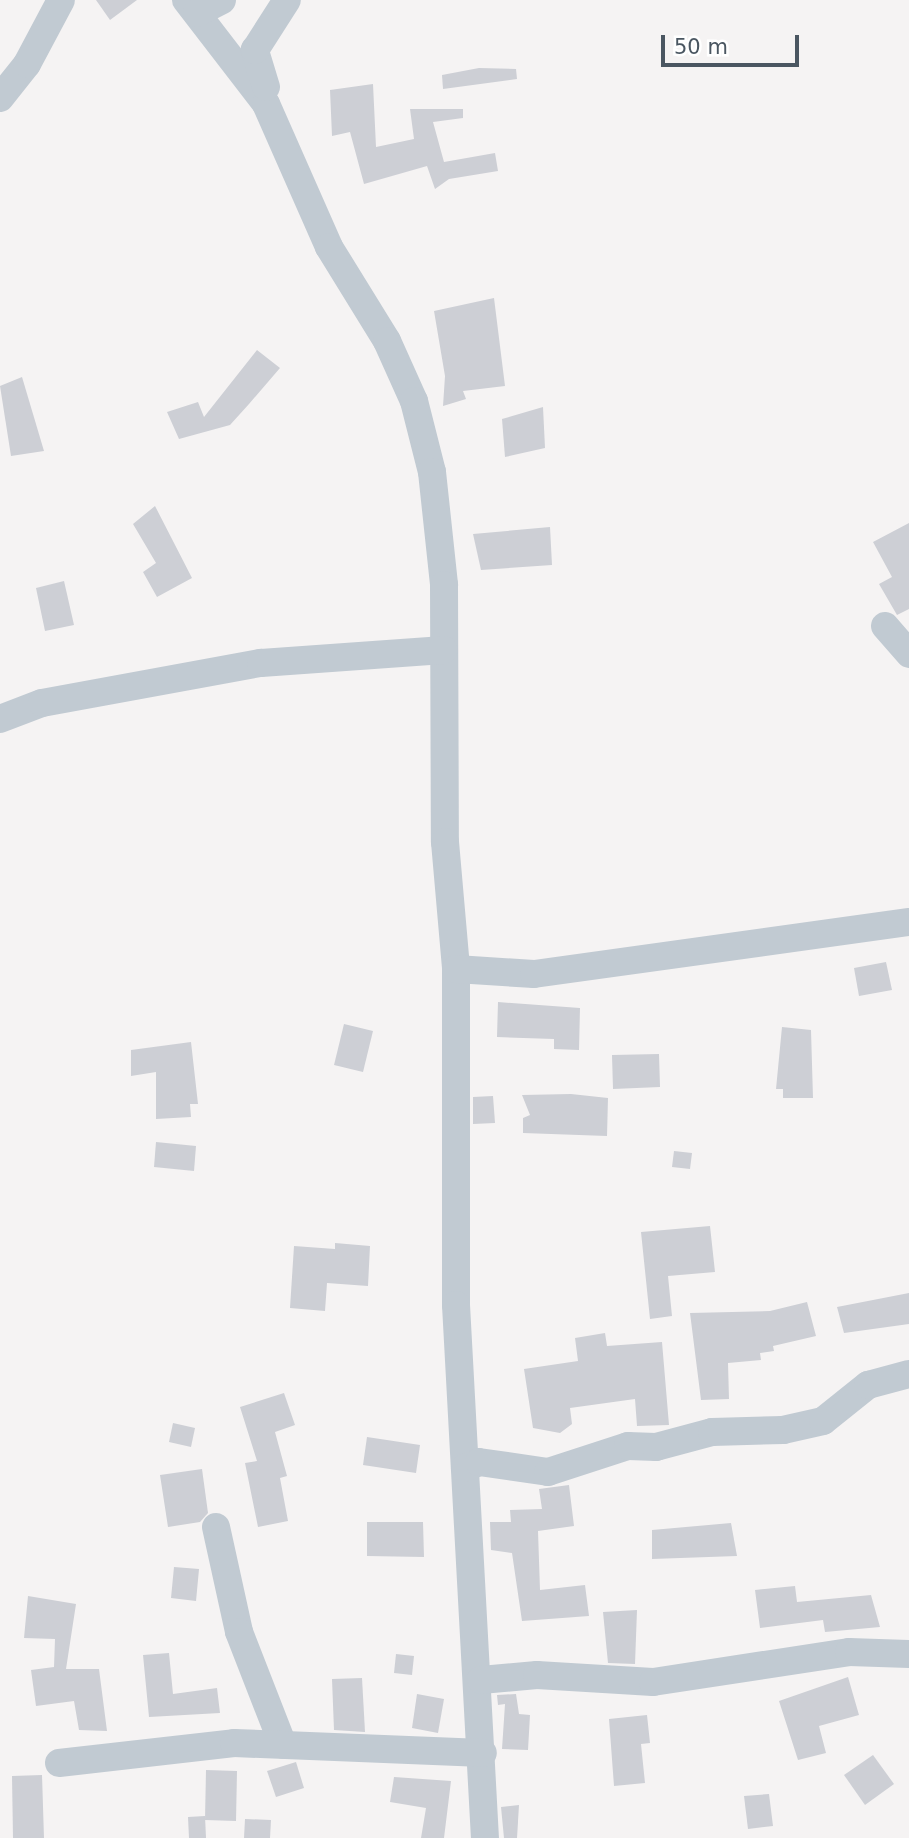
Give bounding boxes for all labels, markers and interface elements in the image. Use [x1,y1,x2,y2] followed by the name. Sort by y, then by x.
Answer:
[664,21,802,65] scale bar
[674,35,728,59] text: 50 m

